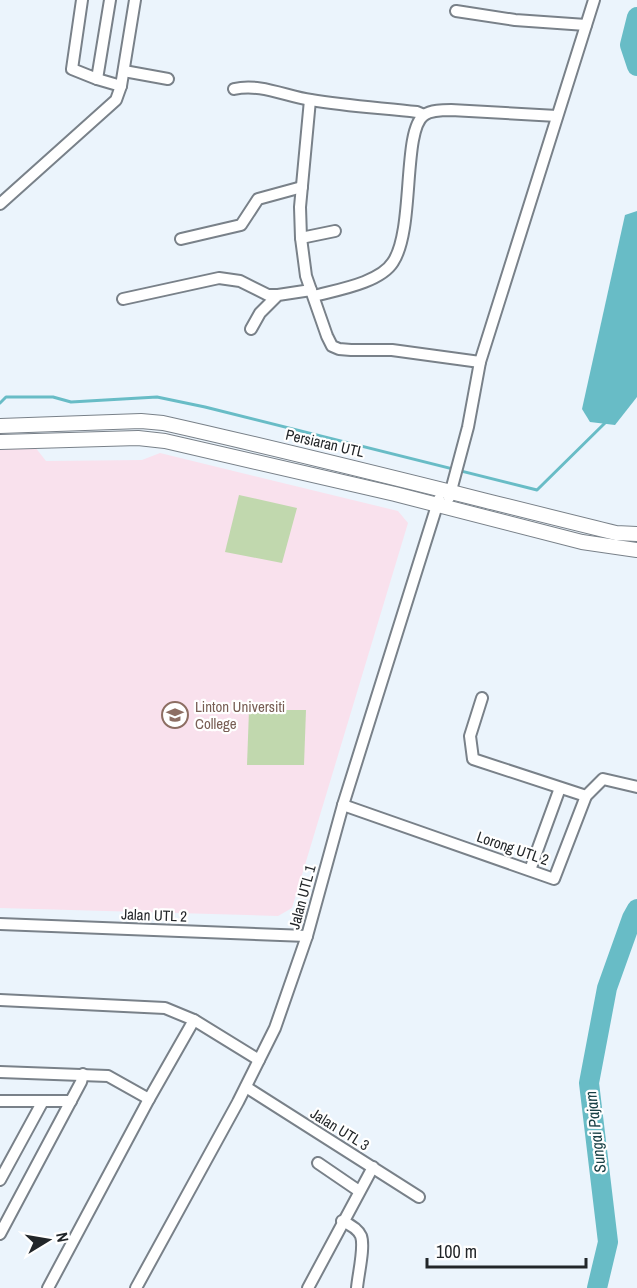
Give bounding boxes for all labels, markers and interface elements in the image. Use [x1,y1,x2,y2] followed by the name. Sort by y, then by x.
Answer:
[284,424,366,462] street label: Persiaran UTL
[195,696,285,734] place label: Linton Universiti College
[160,700,190,730] school or university icon: Linton Universiti College
[474,826,552,870] street label: Lorong UTL 2
[283,862,321,932] street label: Jalan UTL 1
[121,903,187,927] street label: Jalan UTL 2
[579,1090,611,1174] water label: Sungai Pajam
[307,1103,374,1155] street label: Jalan UTL 3
[18,1210,78,1270] north arrow
[51,1230,74,1244] text: N
[427,1231,586,1269] scale bar
[436,1239,477,1264] text: 100 m

